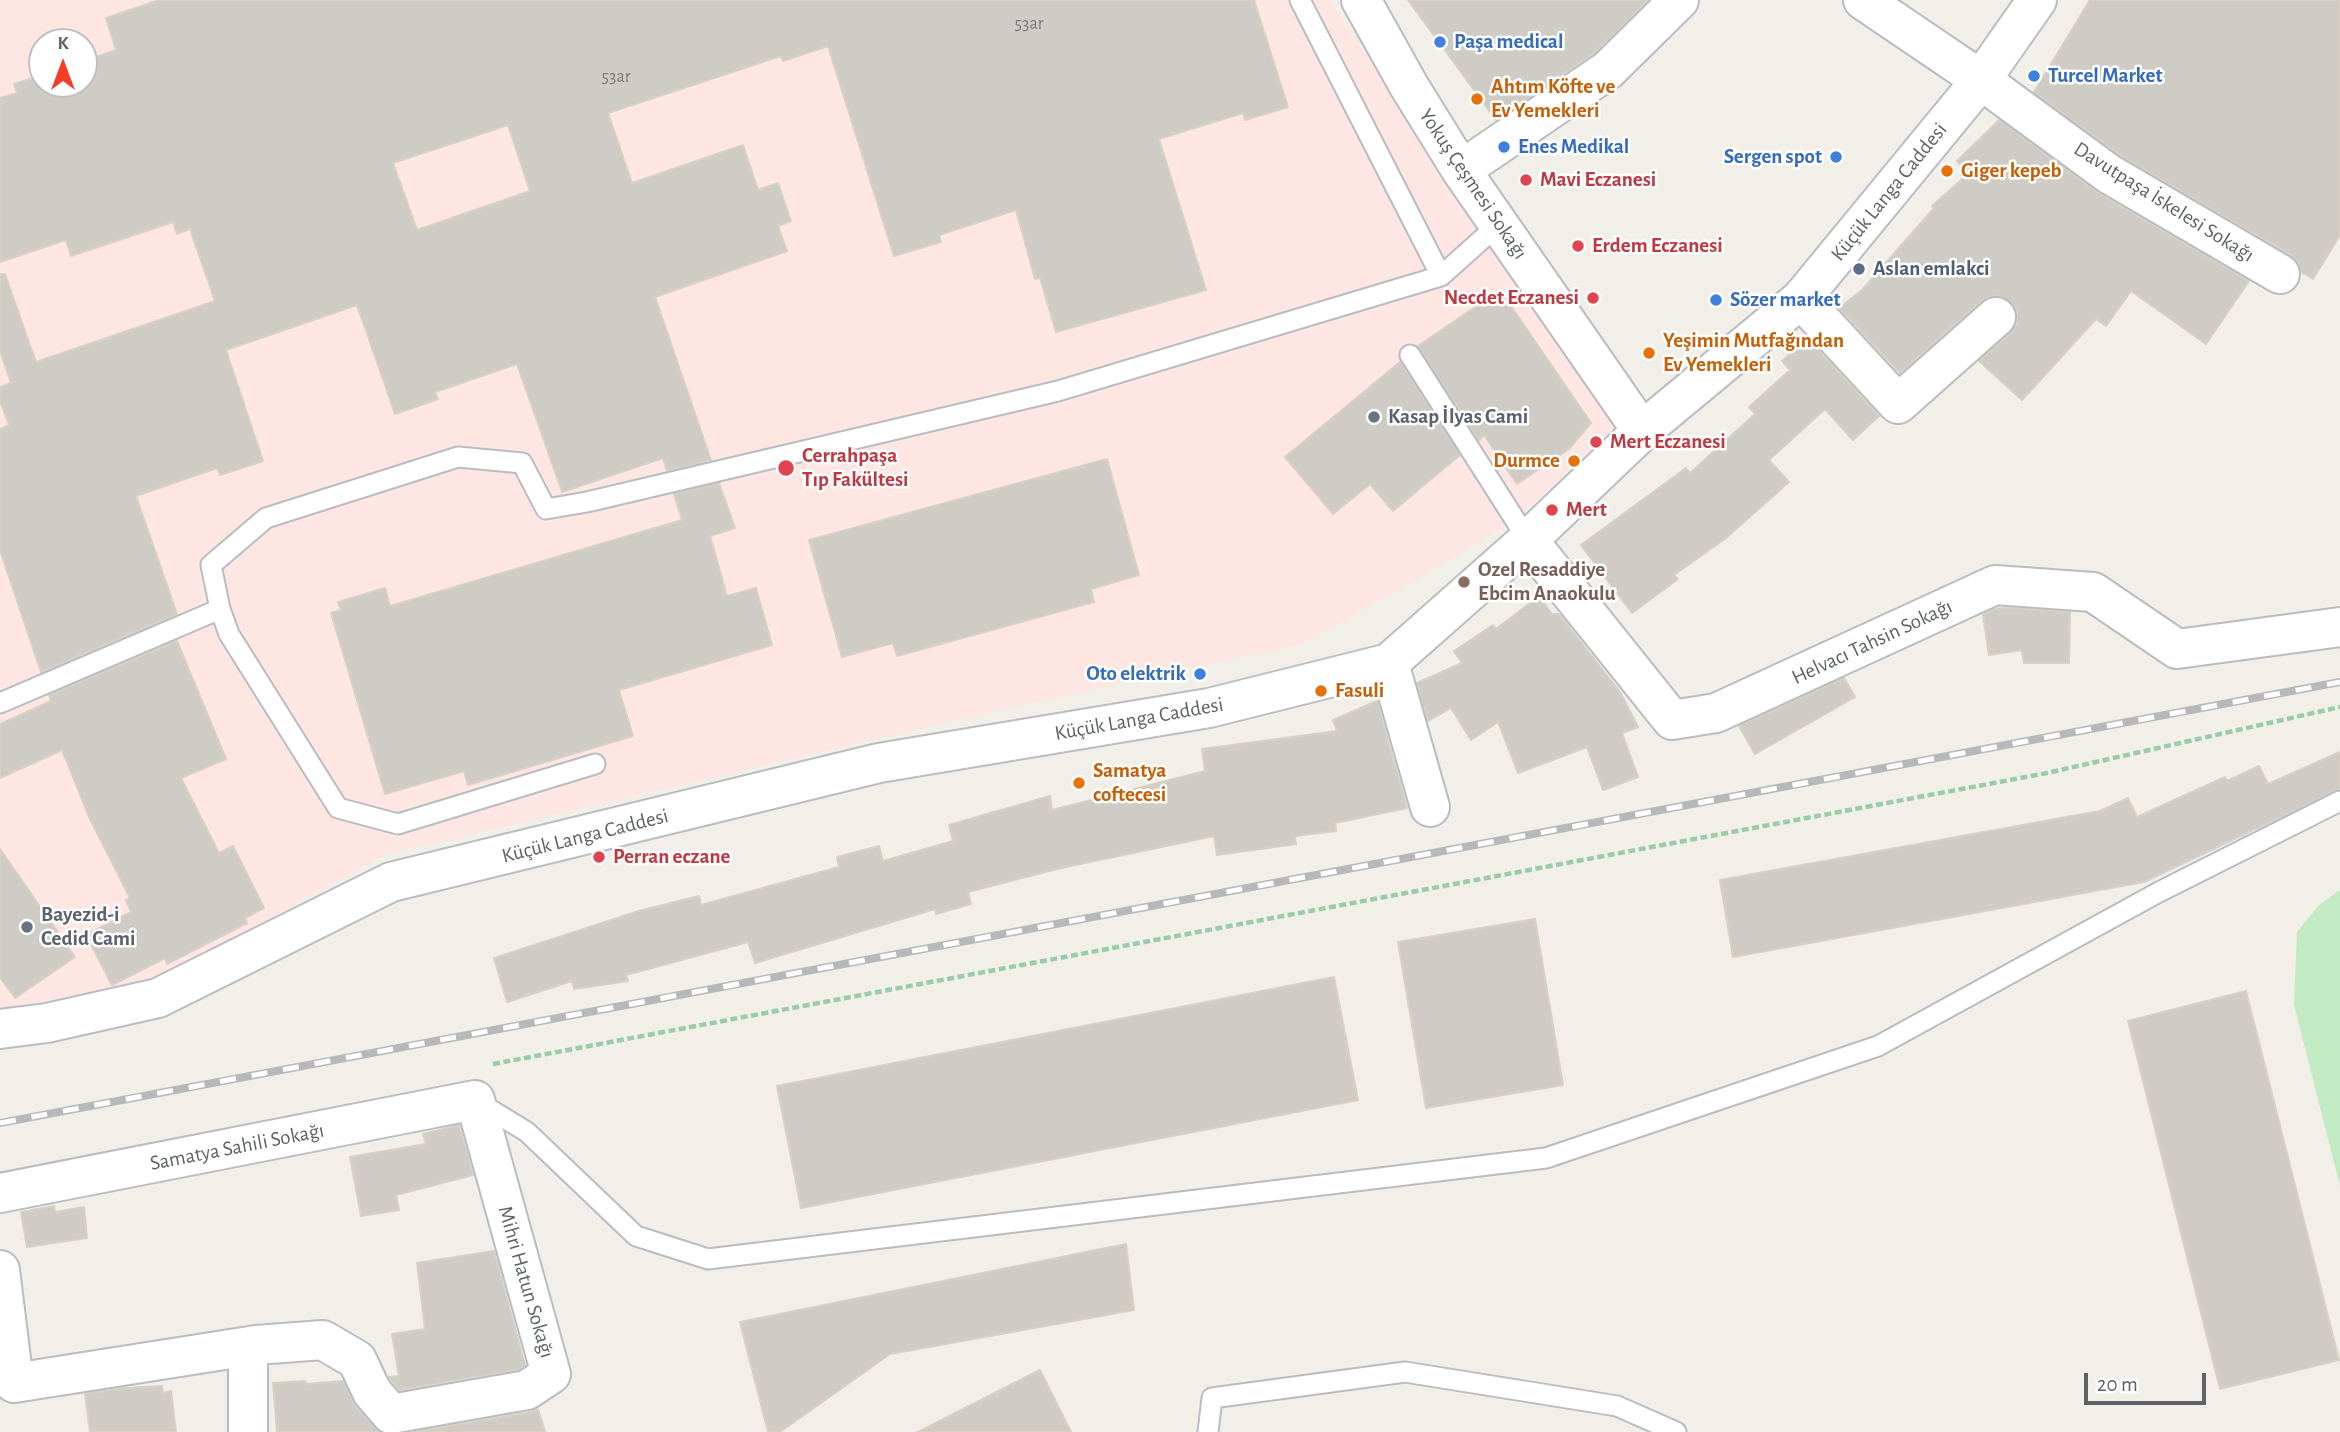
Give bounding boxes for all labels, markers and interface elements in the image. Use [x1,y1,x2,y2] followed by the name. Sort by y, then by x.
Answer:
[1015,13,1043,35] house number: 53ar
[28,28,98,98] north arrow
[1454,29,1563,55] place label: Paşa medical
[57,34,69,53] text: K
[1432,34,1448,50] marker: Paşa medical
[2048,63,2163,89] place label: Turcel Market
[602,66,630,88] house number: 53ar
[2026,68,2042,84] marker: Turcel Market
[1491,74,1615,124] place label: Ahtım Köfte ve Ev Yemekleri
[1469,91,1485,107] marker: Ahtım Köfte ve Ev Yemekleri
[1413,104,1533,264] street label: Yokuş Çeşmesi Sokağı
[1825,118,1953,266] street label: Küçük Langa Caddesi
[1518,134,1629,160] place label: Enes Medikal
[2069,136,2259,268] street label: Davutpaşa İskelesi Sokağı
[1496,139,1512,155] marker: Enes Medikal
[1724,144,1822,170] place label: Sergen spot
[1828,149,1844,165] marker: Sergen spot
[1961,158,2062,184] place label: Giger kepeb
[1939,163,1955,179] marker: Giger kepeb
[1540,167,1656,193] place label: Mavi Eczanesi
[1518,172,1534,188] marker: Mavi Eczanesi
[1592,233,1723,259] place label: Erdem Eczanesi
[1570,238,1586,254] marker: Erdem Eczanesi
[1873,256,1990,282] place label: Aslan emlakci
[1851,261,1867,277] marker: Aslan emlakci
[1444,285,1579,311] place label: Necdet Eczanesi
[1730,287,1841,313] place label: Sözer market
[1585,290,1601,306] marker: Necdet Eczanesi
[1708,292,1724,308] marker: Sözer market
[1663,328,1844,378] place label: Yeşimin Mutfağından Ev Yemekleri
[1641,345,1657,361] marker: Yeşimin Mutfağından Ev Yemekleri
[1388,404,1528,430] place label: Kasap İlyas Cami
[1366,409,1382,425] marker: Kasap İlyas Cami
[1610,429,1726,455] place label: Mert Eczanesi
[1588,434,1604,450] marker: Mert Eczanesi
[802,443,908,493] place label: Cerrahpaşa Tıp Fakültesi
[1493,448,1560,474] place label: Durmce
[1566,453,1582,469] marker: Durmce
[776,458,796,478] marker: Cerrahpaşa Tıp Fakültesi
[1566,497,1607,523] place label: Mert
[1544,502,1560,518] marker: Mert
[1478,557,1615,607] place label: Ozel Resaddiye Ebcim Anaokulu
[1456,574,1472,590] marker: Ozel Resaddiye Ebcim Anaokulu
[1788,594,1956,690] street label: Helvacı Tahsin Sokağı
[1086,661,1186,687] place label: Oto elektrik
[1192,666,1208,682] marker: Oto elektrik
[1335,678,1384,704] place label: Fasuli
[1313,683,1329,699] marker: Fasuli
[1053,692,1225,746] street label: Küçük Langa Caddesi
[1093,758,1166,808] place label: Samatya coftecesi
[1071,775,1087,791] marker: Samatya coftecesi
[499,803,671,869] street label: Küçük Langa Caddesi
[613,844,730,870] place label: Perran eczane
[591,849,607,865] marker: Perran eczane
[41,902,135,952] place label: Bayezid-i Cedid Cami
[19,919,35,935] marker: Bayezid-i Cedid Cami
[148,1118,326,1176] street label: Samatya Sahili Sokağı
[492,1203,560,1361] street label: Mihri Hatun Sokağı
[2088,1358,2210,1402] scale bar
[2097,1374,2138,1395] text: 20 m

